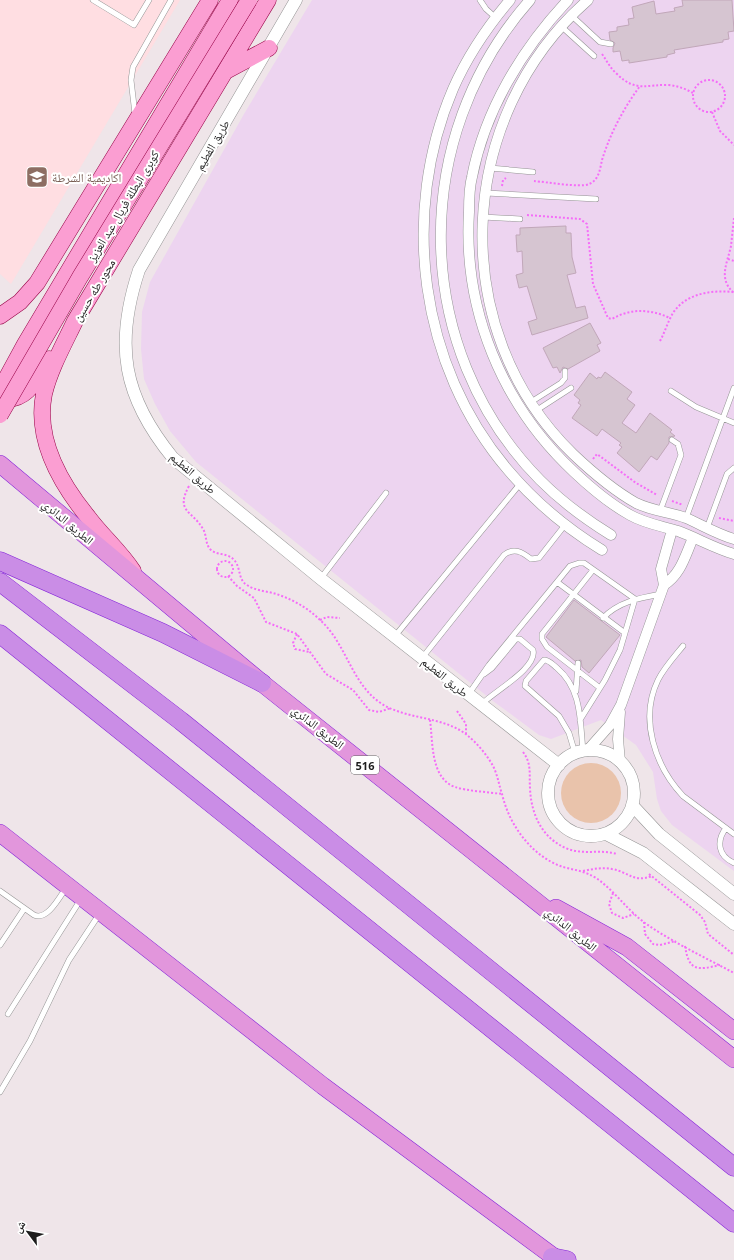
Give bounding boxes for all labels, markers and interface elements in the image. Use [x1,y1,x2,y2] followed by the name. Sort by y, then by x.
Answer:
[191,116,233,173] street label: طريق الفطيم
[82,147,163,266] street label: كوبرى البطلة فريال عبد العزيز
[24,164,50,190] school or university icon: اكاديمية الشرطة
[52,169,121,186] place label: اكاديمية الشرطة
[69,256,119,324] street label: محور طه حسين
[166,448,220,498] street label: طريق الفطيم
[37,495,97,550] street label: الطريق الدائري
[418,653,472,701] street label: طريق الفطيم
[287,701,348,755] street label: الطريق الدائري
[351,756,379,774] road number: 516
[540,903,601,957] street label: الطريق الدائري
[8,1212,48,1252] north arrow
[10,1217,30,1236] text: ش

